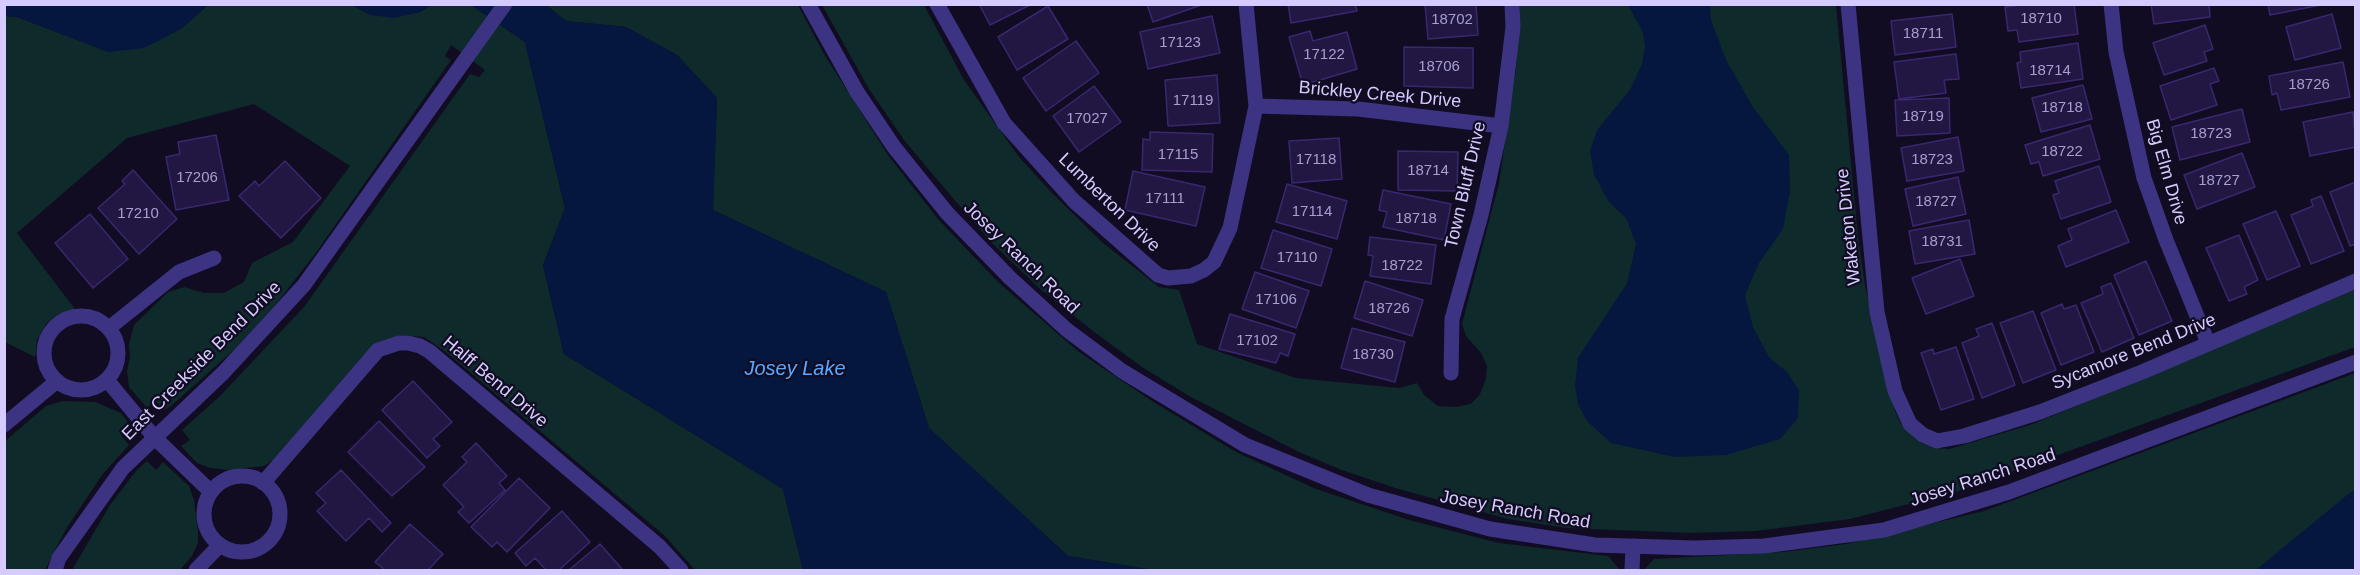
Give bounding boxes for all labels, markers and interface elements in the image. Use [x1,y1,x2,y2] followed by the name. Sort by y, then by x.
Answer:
[2020,10,2062,28] house number: 18710
[1431,11,1473,29] house number: 18702
[1903,25,1943,43] house number: 18711
[1159,34,1201,52] house number: 17123
[1303,46,1345,64] house number: 17122
[1418,58,1460,76] house number: 18706
[2029,62,2071,80] house number: 18714
[2288,76,2330,94] house number: 18726
[1298,77,1462,113] street label: Brickley Creek Drive
[1173,92,1213,110] house number: 17119
[2041,99,2083,117] house number: 18718
[1902,108,1944,126] house number: 18719
[1066,110,1108,128] house number: 17027
[2141,117,2191,227] street label: Big Elm Drive
[1441,119,1491,251] street label: Town Bluff Drive
[2190,125,2232,143] house number: 18723
[2041,143,2083,161] house number: 18722
[1158,146,1198,164] house number: 17115
[1054,149,1164,257] street label: Lumberton Drive
[1296,151,1336,169] house number: 17118
[1911,151,1953,169] house number: 18723
[1407,162,1449,180] house number: 18714
[1832,168,1866,286] street label: Waketon Drive
[176,169,218,187] house number: 17206
[2198,172,2240,190] house number: 18727
[1145,190,1185,208] house number: 17111
[1915,193,1957,211] house number: 18727
[959,197,1083,319] street label: Josey Ranch Road
[1292,203,1332,221] house number: 17114
[117,205,159,223] house number: 17210
[1395,210,1437,228] house number: 18718
[1921,233,1963,251] house number: 18731
[1277,249,1317,267] house number: 17110
[1381,257,1423,275] house number: 18722
[118,277,286,445] street label: East Creekside Bend Drive
[1255,291,1297,309] house number: 17106
[1368,300,1410,318] house number: 18726
[2049,309,2219,395] street label: Sycamore Bend Drive
[438,332,552,432] street label: Halff Bend Drive
[1236,332,1278,350] house number: 17102
[1352,346,1394,364] house number: 18730
[744,357,846,381] water label: Josey Lake
[1907,444,2059,512] street label: Josey Ranch Road
[1438,486,1592,534] street label: Josey Ranch Road

